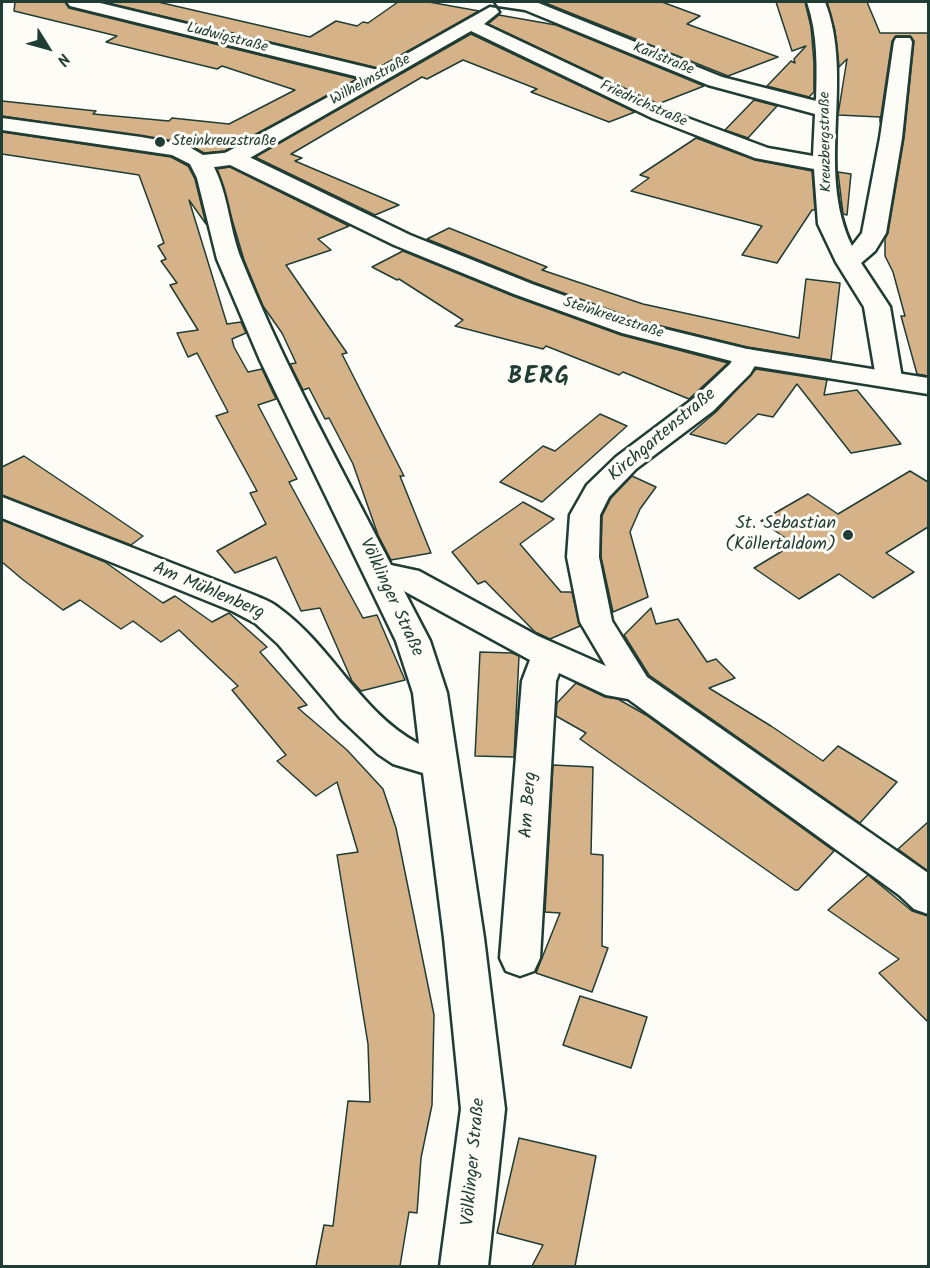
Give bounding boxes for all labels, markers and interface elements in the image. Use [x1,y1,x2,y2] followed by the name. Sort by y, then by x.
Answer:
[18,18,78,78] north arrow
[184,20,270,58] street label: Ludwigstraße
[630,40,696,80] street label: Karlstraße
[50,48,76,71] text: N
[328,52,414,110] street label: Wilhelmstraße
[597,78,689,132] street label: Friedrichstraße
[817,91,837,193] street label: Kreuzbergstraße
[172,133,276,151] place label: Steinkreuzstraße
[153,135,167,149] marker: Steinkreuzstraße
[561,294,665,344] street label: Steinkreuzstraße
[508,365,570,393] district label: BERG
[605,385,721,487] street label: Kirchgartenstraße
[725,514,836,556] place label: St. Sebastian (Köllertaldom)
[841,528,855,542] marker: St. Sebastian (Köllertaldom)
[353,535,427,661] street label: Völklinger Straße
[149,559,267,625] street label: Am Mühlenberg
[517,771,543,839] street label: Am Berg
[459,1097,491,1227] street label: Völklinger Straße

